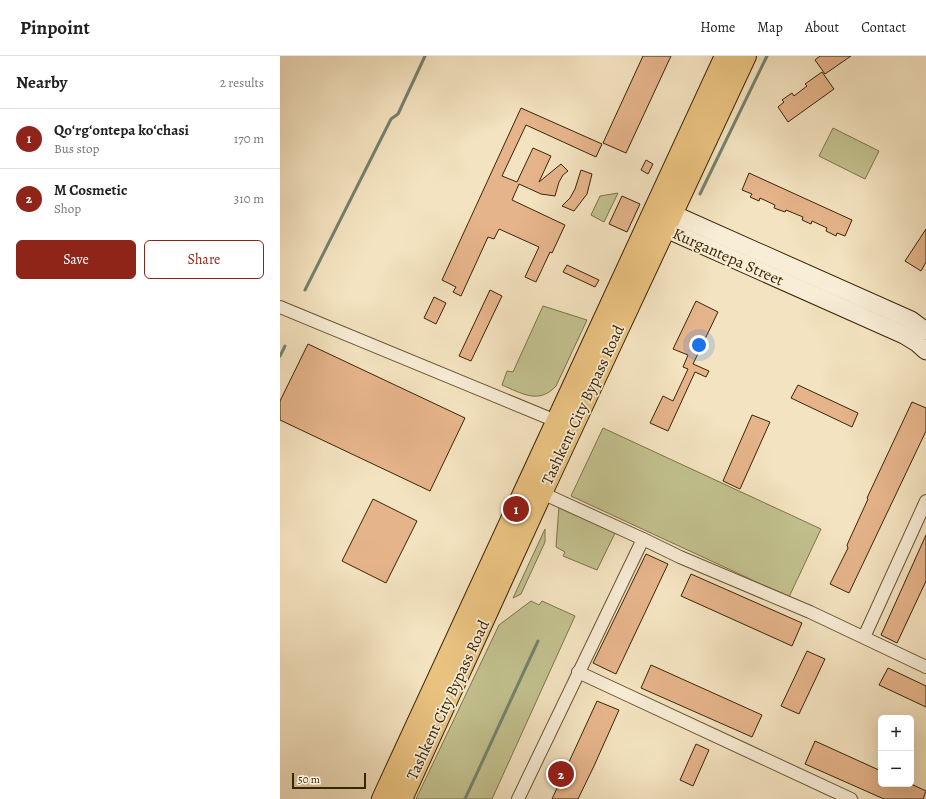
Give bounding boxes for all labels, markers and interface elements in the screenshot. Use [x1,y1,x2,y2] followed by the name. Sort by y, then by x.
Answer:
[20,15,90,41] text: Pinpoint
[700,18,735,37] text: Home
[757,18,783,37] text: Map
[805,18,839,37] text: About
[861,18,906,37] text: Contact
[16,71,67,94] text: Nearby
[220,74,264,91] text: 2 results
[54,120,189,140] text: Qoʻrgʻontepa koʻchasi
[27,130,31,147] text: 1
[234,130,264,147] text: 170 m
[54,140,99,157] text: Bus stop
[54,180,127,200] text: M Cosmetic
[26,190,32,207] text: 2
[234,190,264,207] text: 310 m
[54,200,81,217] text: Shop
[669,223,787,291] street label: Kurgantepa Street
[16,240,136,279] button: Save
[144,240,264,279] button: Share
[536,321,630,488] street label: Tashkent City Bypass Road
[689,335,709,355] your location
[503,494,529,524] pin: 1
[401,616,495,783] street label: Tashkent City Bypass Road
[878,715,914,787] map controls
[878,715,914,751] button: +
[878,751,914,787] button: −
[548,759,574,789] pin: 2
[292,771,366,790] scale bar
[298,772,320,787] text: 50 m

